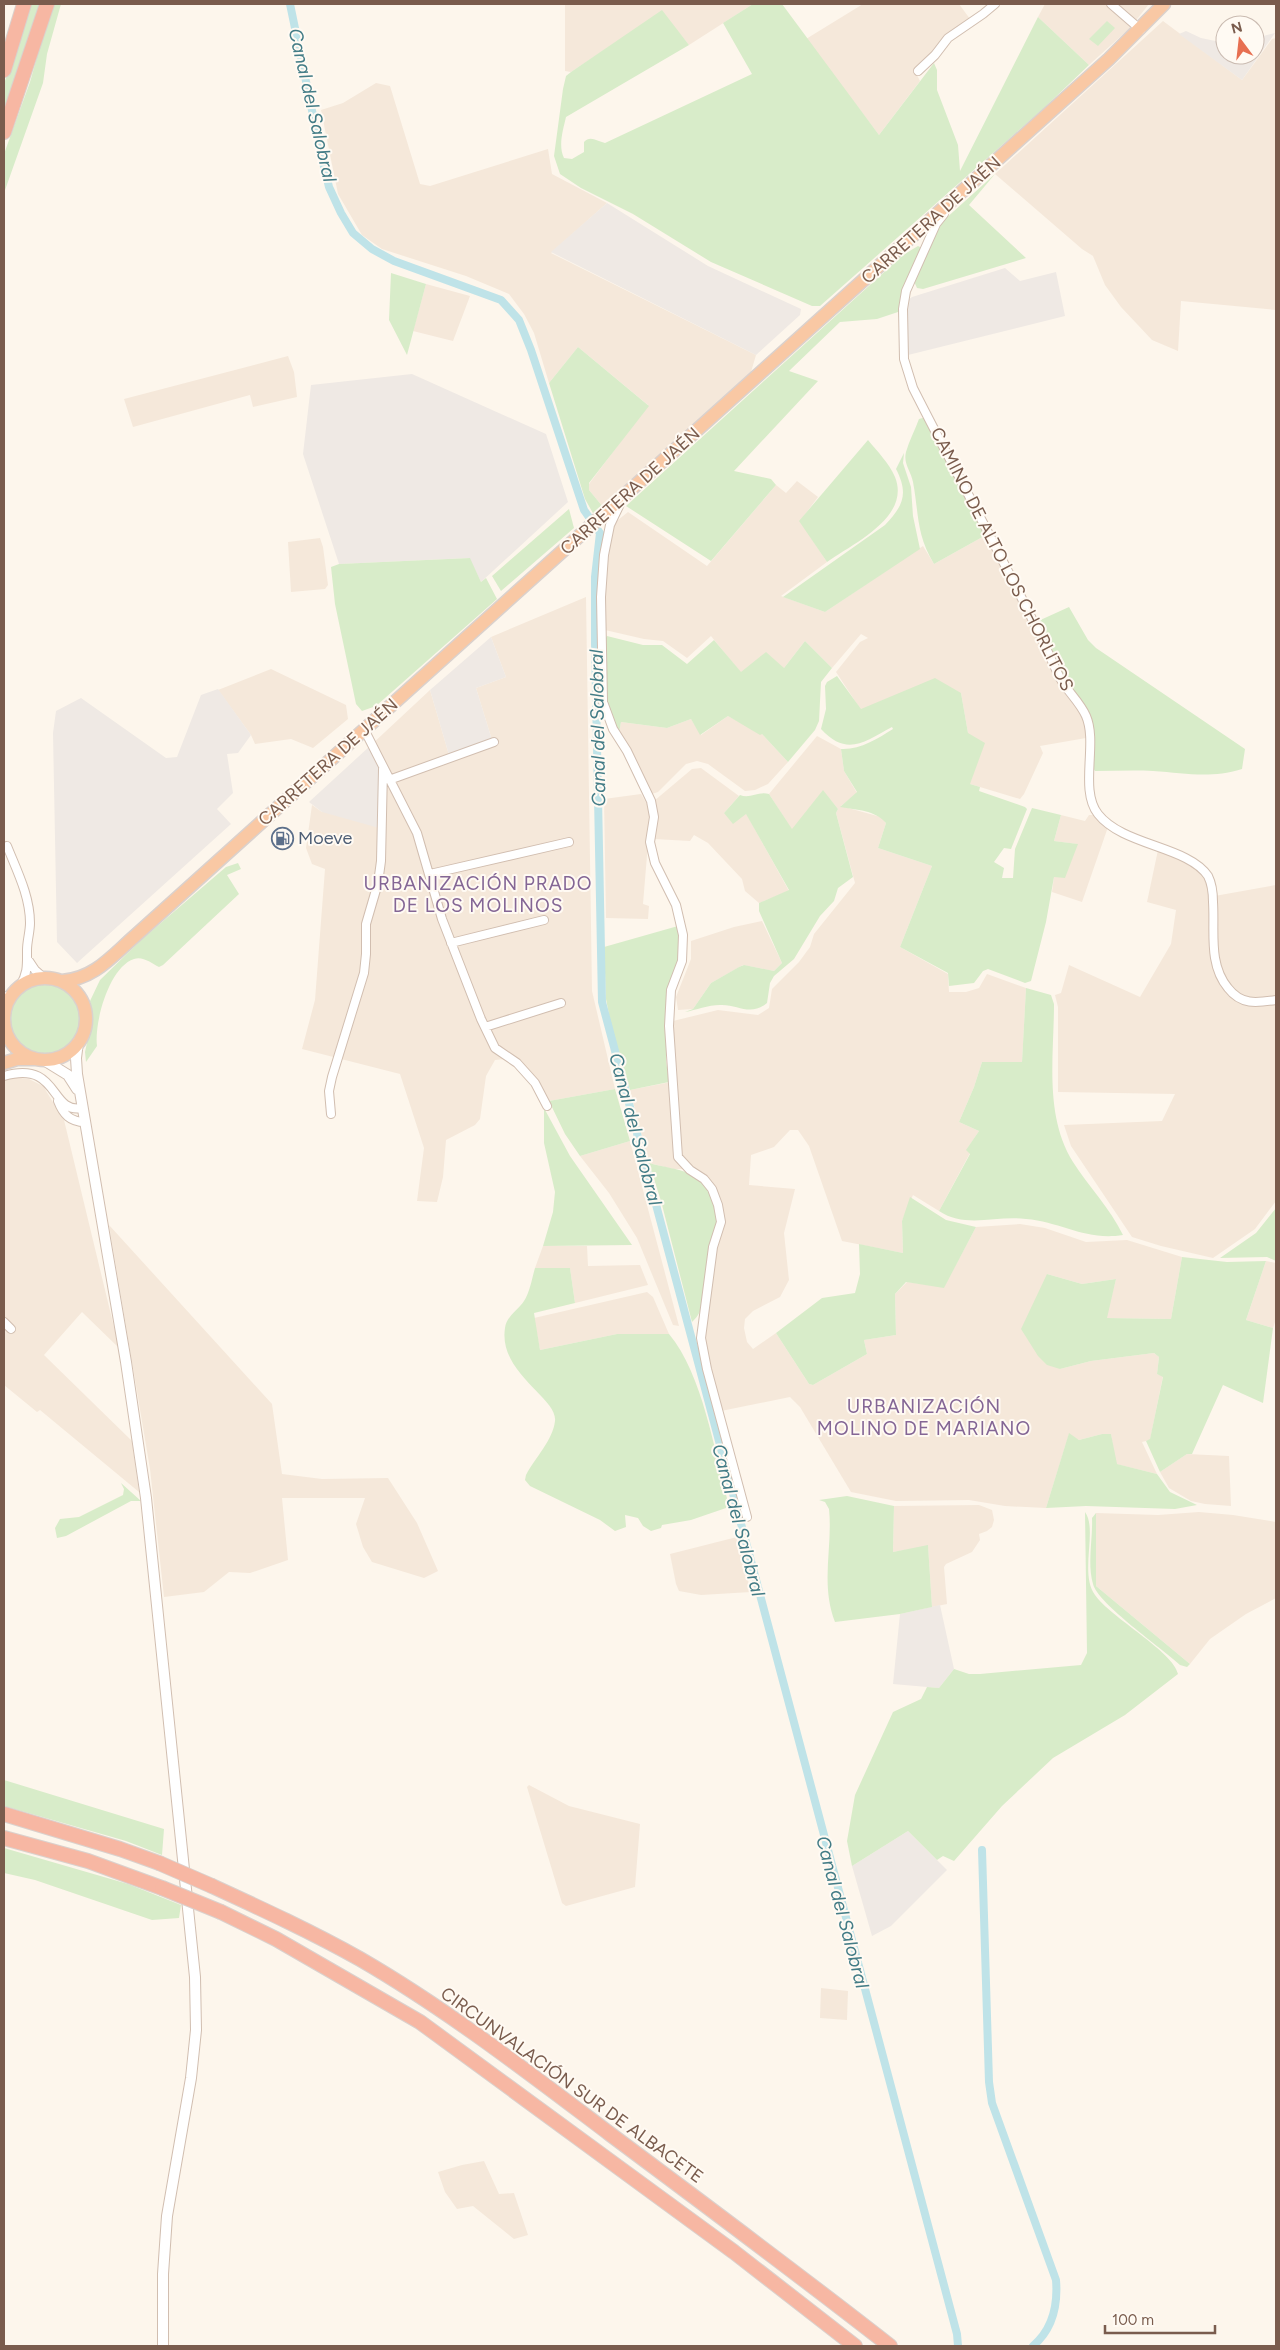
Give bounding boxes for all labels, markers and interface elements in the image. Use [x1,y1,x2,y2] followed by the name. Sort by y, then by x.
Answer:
[1215,15,1265,65] north arrow
[1229,18,1244,38] text: N
[284,26,342,185] water label: Canal del Salobral
[857,151,1005,289] street label: CARRETERA DE JAÉN
[556,422,704,560] street label: CARRETERA DE JAÉN
[926,423,1078,695] street label: CAMINO DE ALTO LOS CHORLITOS
[585,648,610,807] water label: Canal del Salobral
[254,693,402,831] street label: CARRETERA DE JAÉN
[270,826,294,850] fuel station icon: Moeve
[298,827,352,849] place label: Moeve
[364,872,592,917] district label: URBANIZACIÓN PRADO DE LOS MOLINOS
[604,1050,667,1209] water label: Canal del Salobral
[817,1395,1031,1440] district label: URBANIZACIÓN MOLINO DE MARIANO
[707,1441,770,1600] water label: Canal del Salobral
[811,1833,874,1992] water label: Canal del Salobral
[436,1982,708,2188] street label: CIRCUNVALACIÓN SUR DE ALBACETE
[1105,2302,1215,2334] scale bar
[1112,2311,1154,2329] text: 100 m

